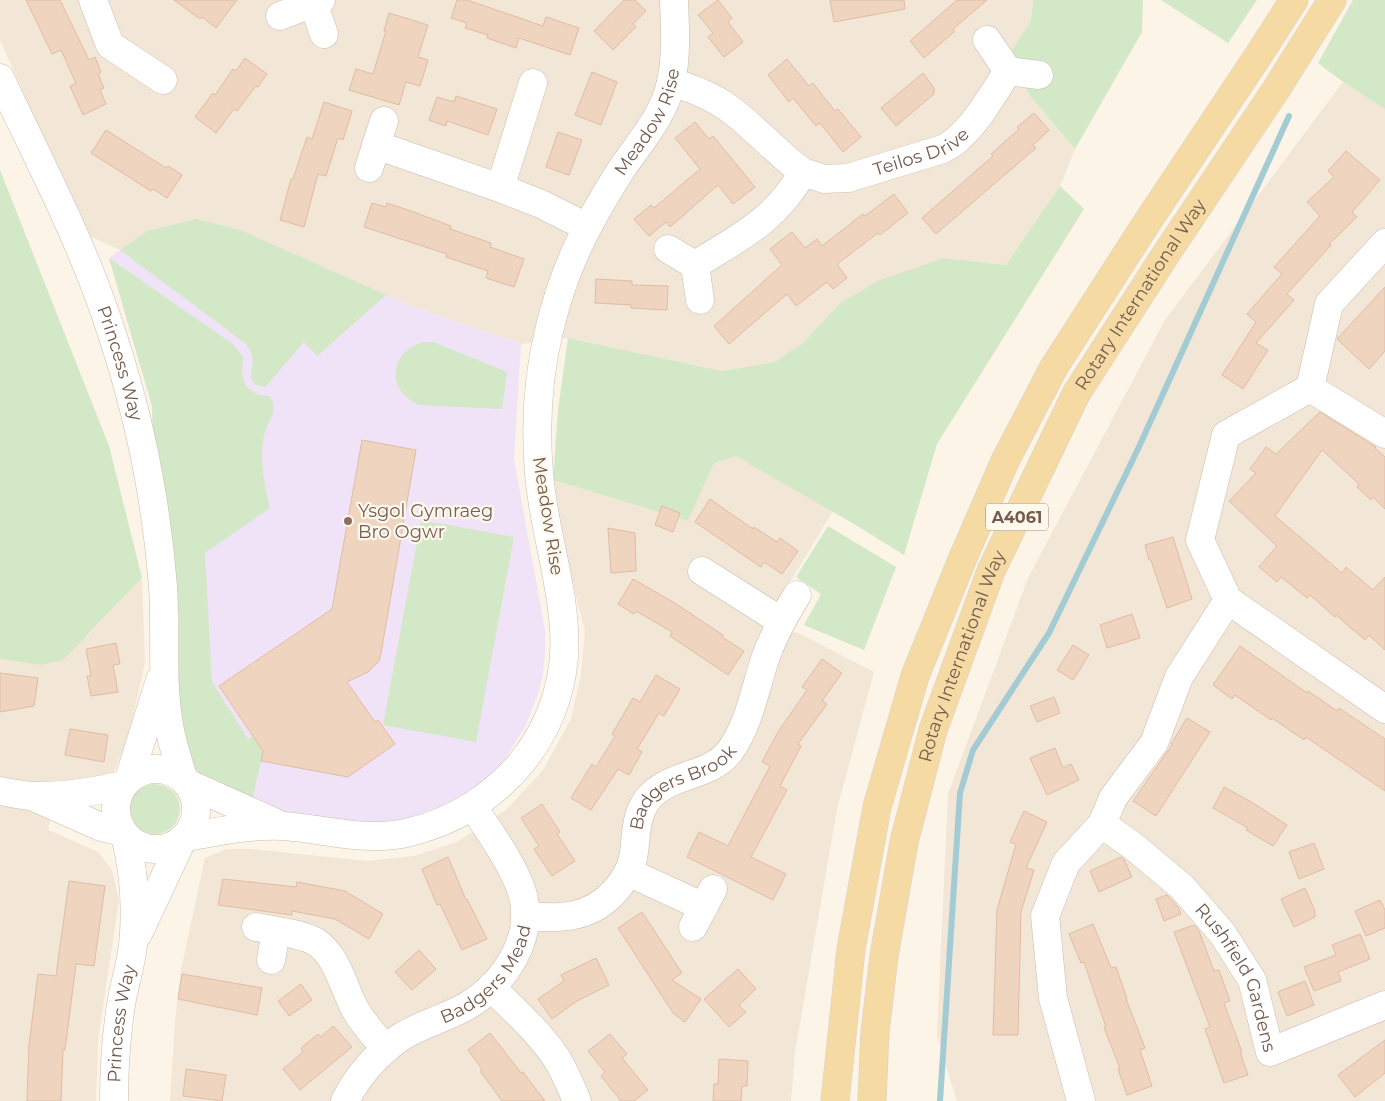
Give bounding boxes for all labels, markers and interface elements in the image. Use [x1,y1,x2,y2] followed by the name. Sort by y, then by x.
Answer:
[610,67,684,180] street label: Meadow Rise
[871,123,974,181] street label: Teilos Drive
[1070,195,1211,394] street label: Rotary International Way
[92,303,147,423] street label: Princess Way
[528,455,568,577] street label: Meadow Rise
[358,500,493,543] place label: Ysgol Gymraeg Bro Ogwr
[986,504,1048,530] road number: A4061
[342,515,354,527] marker: Ysgol Gymraeg Bro Ogwr
[914,547,1010,765] street label: Rotary International Way
[625,741,742,832] street label: Badgers Brook
[1190,899,1281,1054] street label: Rushfield Gardens
[437,923,536,1028] street label: Badgers Mead
[103,962,141,1083] street label: Princess Way

